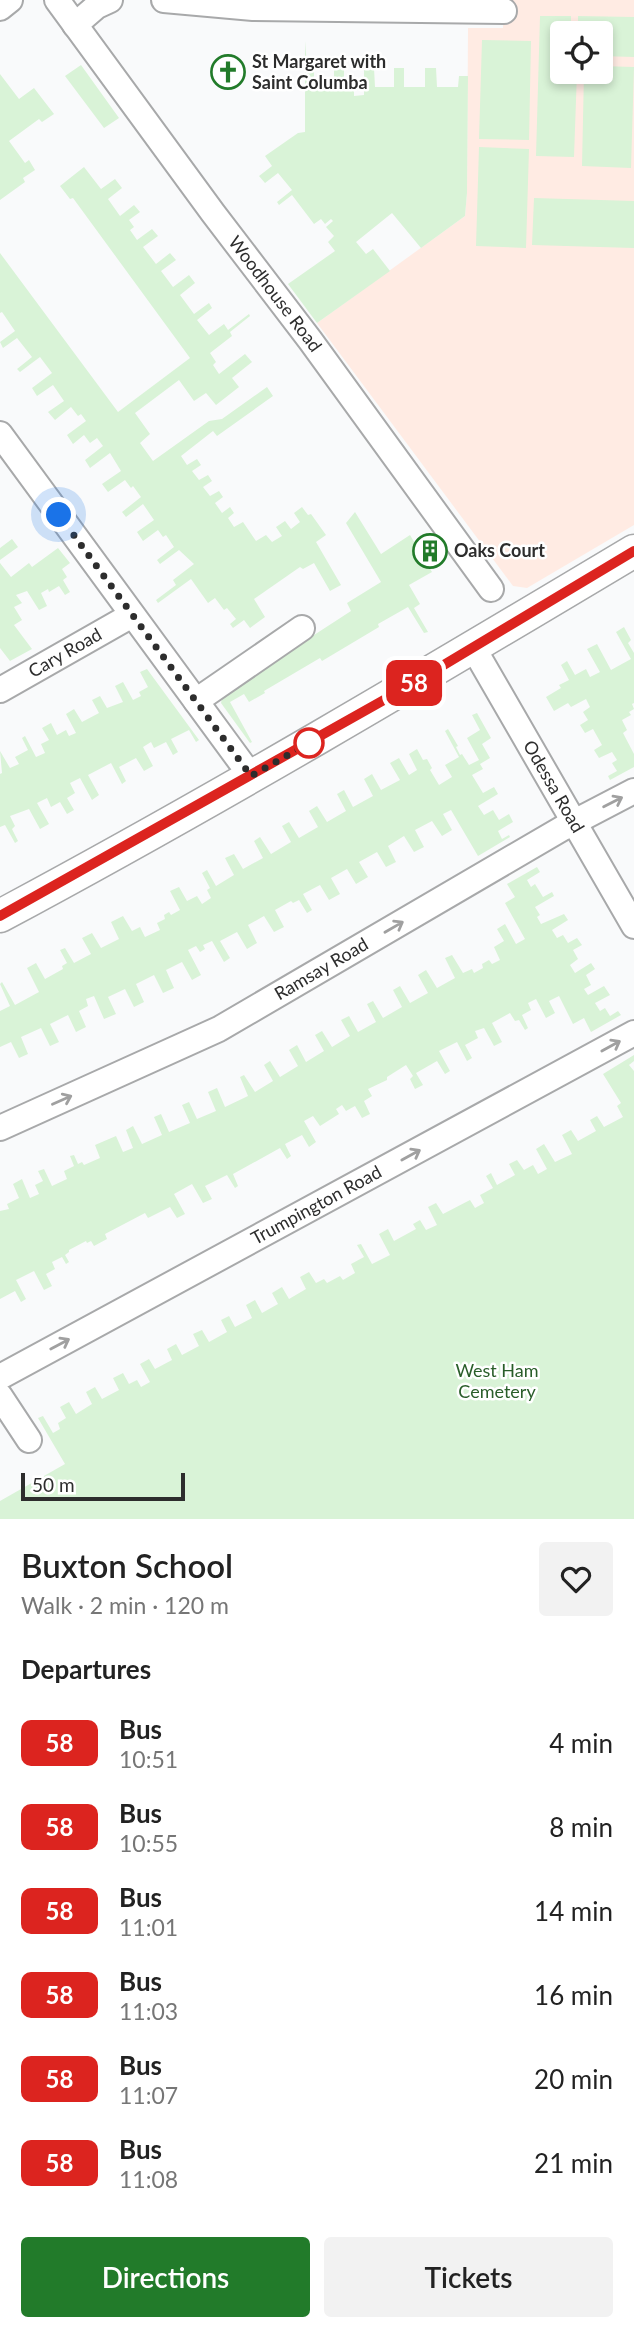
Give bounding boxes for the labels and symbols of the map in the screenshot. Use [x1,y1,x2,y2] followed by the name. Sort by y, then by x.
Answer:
[252,50,386,93] place label: St Margaret with Saint Columba
[209,53,247,91] church icon: St Margaret with Saint Columba
[224,231,327,356] street label: Woodhouse Road
[41,497,76,532] your location
[411,532,449,570] building icon: Oaks Court
[454,539,545,561] place label: Oaks Court
[24,623,105,682] street label: Cary Road
[382,660,446,706] line badge: 58
[294,728,324,758] unlabelled marker
[519,736,590,836] street label: Odessa Road
[602,795,622,809] one-way arrow
[383,920,403,934] one-way arrow
[270,932,372,1004] street label: Ramsay Road
[600,1039,621,1052] one-way arrow
[51,1093,72,1106] one-way arrow
[401,1148,421,1162] one-way arrow
[247,1160,385,1249] street label: Trumpington Road
[49,1337,70,1350] one-way arrow
[455,1359,539,1402] park label: West Ham Cemetery
[21,1470,186,1502] scale bar

